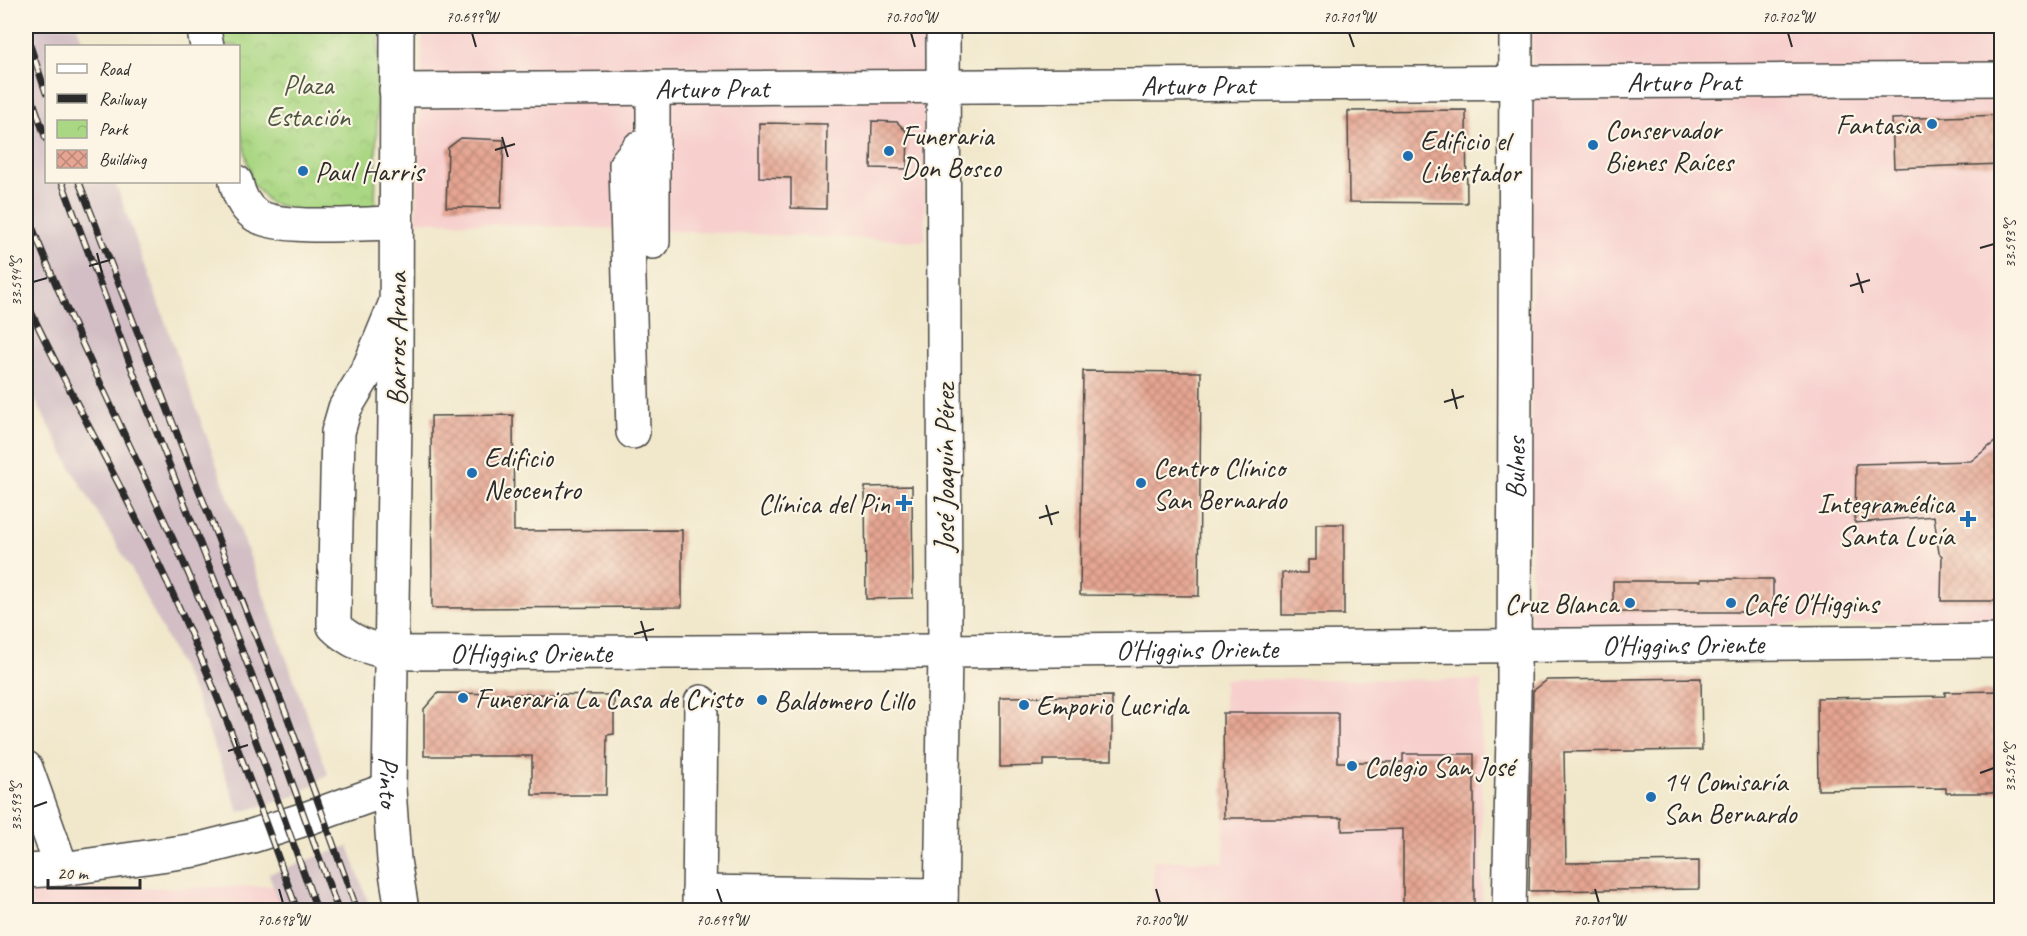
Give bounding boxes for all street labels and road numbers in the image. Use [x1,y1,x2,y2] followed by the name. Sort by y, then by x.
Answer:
[1627,64,1744,100] street label: Arturo Prat
[1141,67,1258,103] street label: Arturo Prat
[655,70,772,106] street label: Arturo Prat
[379,271,414,406] street label: Barros Arana
[927,382,962,554] street label: José Joaquín Pérez
[1498,435,1533,499] street label: Bulnes
[1602,626,1766,663] street label: O'Higgins Oriente
[1116,631,1280,667] street label: O'Higgins Oriente
[450,635,614,671] street label: O'Higgins Oriente
[371,756,407,811] street label: Pinto

